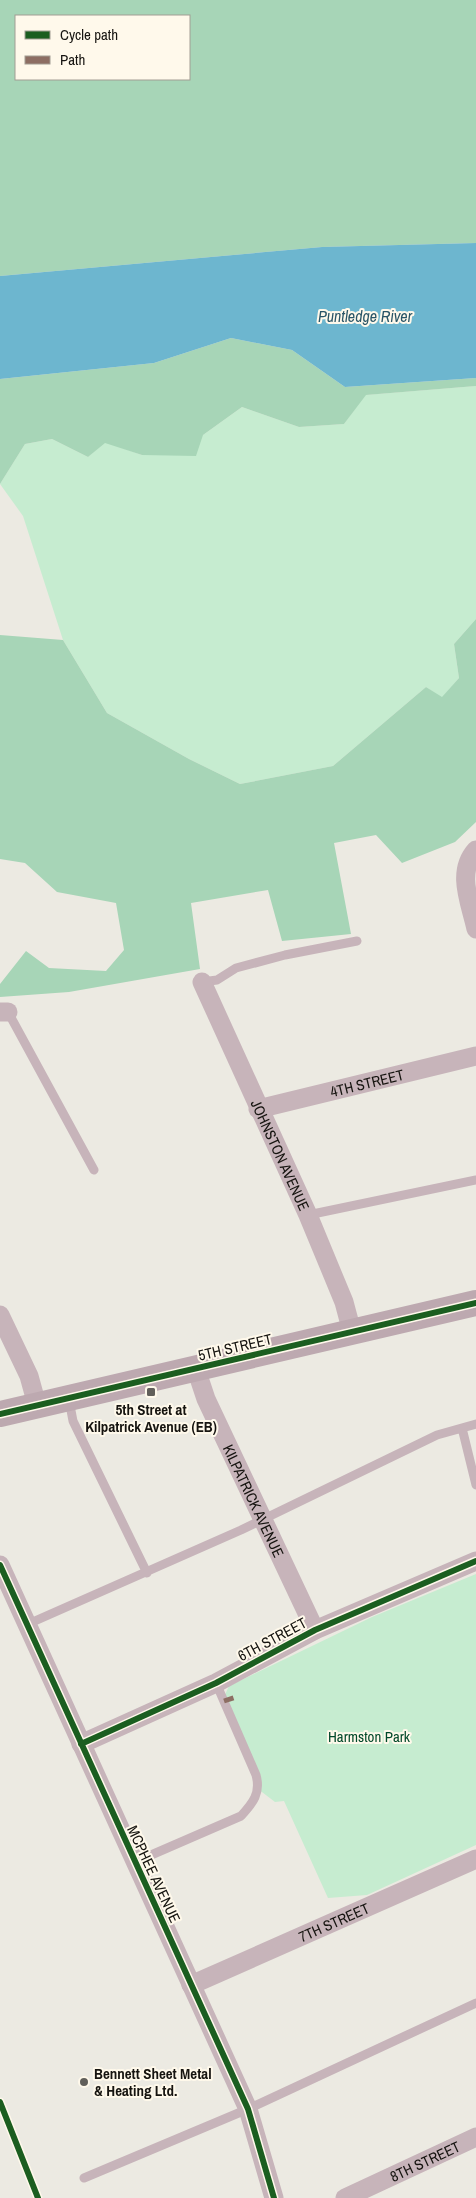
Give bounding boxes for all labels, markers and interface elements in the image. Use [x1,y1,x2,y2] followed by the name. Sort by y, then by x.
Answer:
[15,15,190,80] legend
[60,24,118,45] text: Cycle path
[60,49,85,70] text: Path
[318,305,413,327] water label: Puntledge River
[328,1063,406,1102] street label: 4TH STREET
[246,1096,315,1214] street label: JOHNSTON AVENUE
[196,1328,274,1366] street label: 5TH STREET
[145,1386,157,1398] marker: 5th Street at Kilpatrick Avenue (EB)
[85,1399,217,1437] place label: 5th Street at Kilpatrick Avenue (EB)
[218,1441,290,1561] street label: KILPATRICK AVENUE
[234,1612,311,1666] street label: 6TH STREET
[328,1726,411,1747] park label: Harmston Park
[122,1822,186,1926] street label: MCPHEE AVENUE
[295,1897,373,1947] street label: 7TH STREET
[94,2063,212,2101] place label: Bennett Sheet Metal & Heating Ltd.
[78,2076,90,2088] marker: Bennett Sheet Metal & Heating Ltd.
[386,2135,464,2186] street label: 8TH STREET

